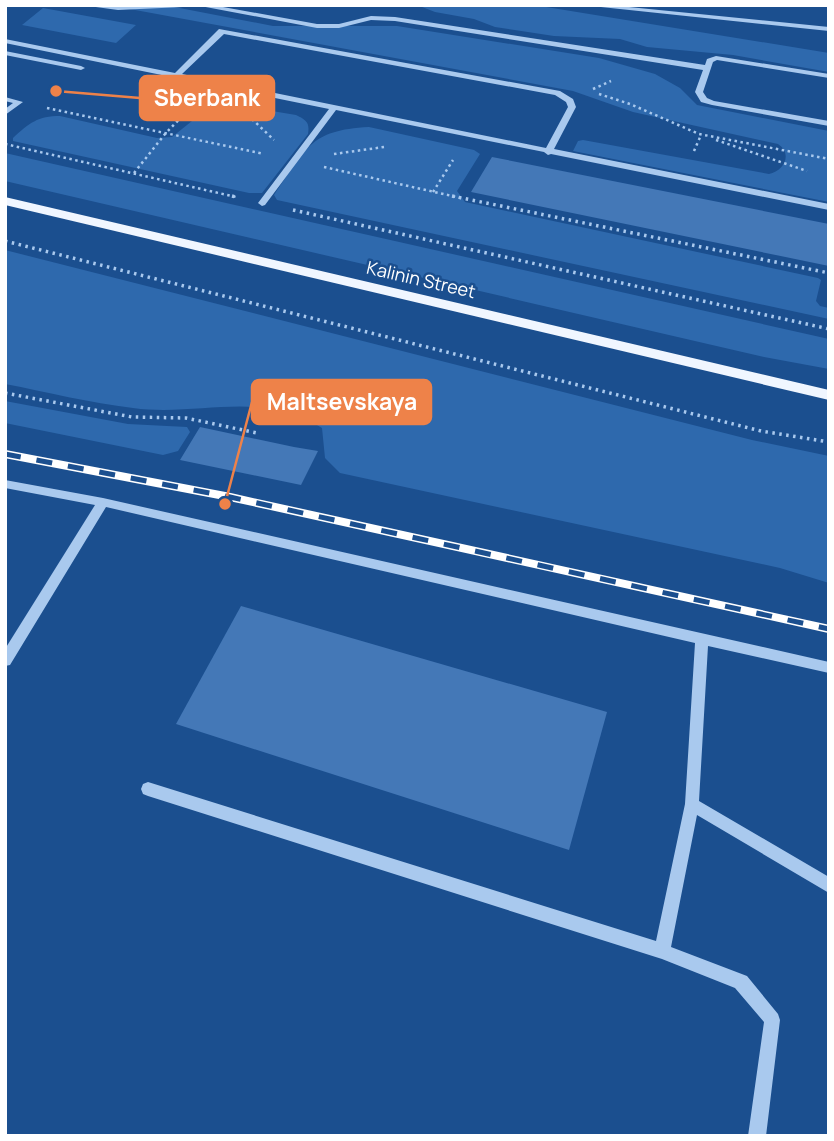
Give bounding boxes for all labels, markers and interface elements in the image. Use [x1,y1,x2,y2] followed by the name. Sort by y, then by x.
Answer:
[140,76,274,120] callout: Sberbank
[154,81,261,113] text: Sberbank
[364,255,478,303] street label: Kalinin Street
[252,380,431,424] callout: Maltsevskaya
[267,385,417,417] text: Maltsevskaya

